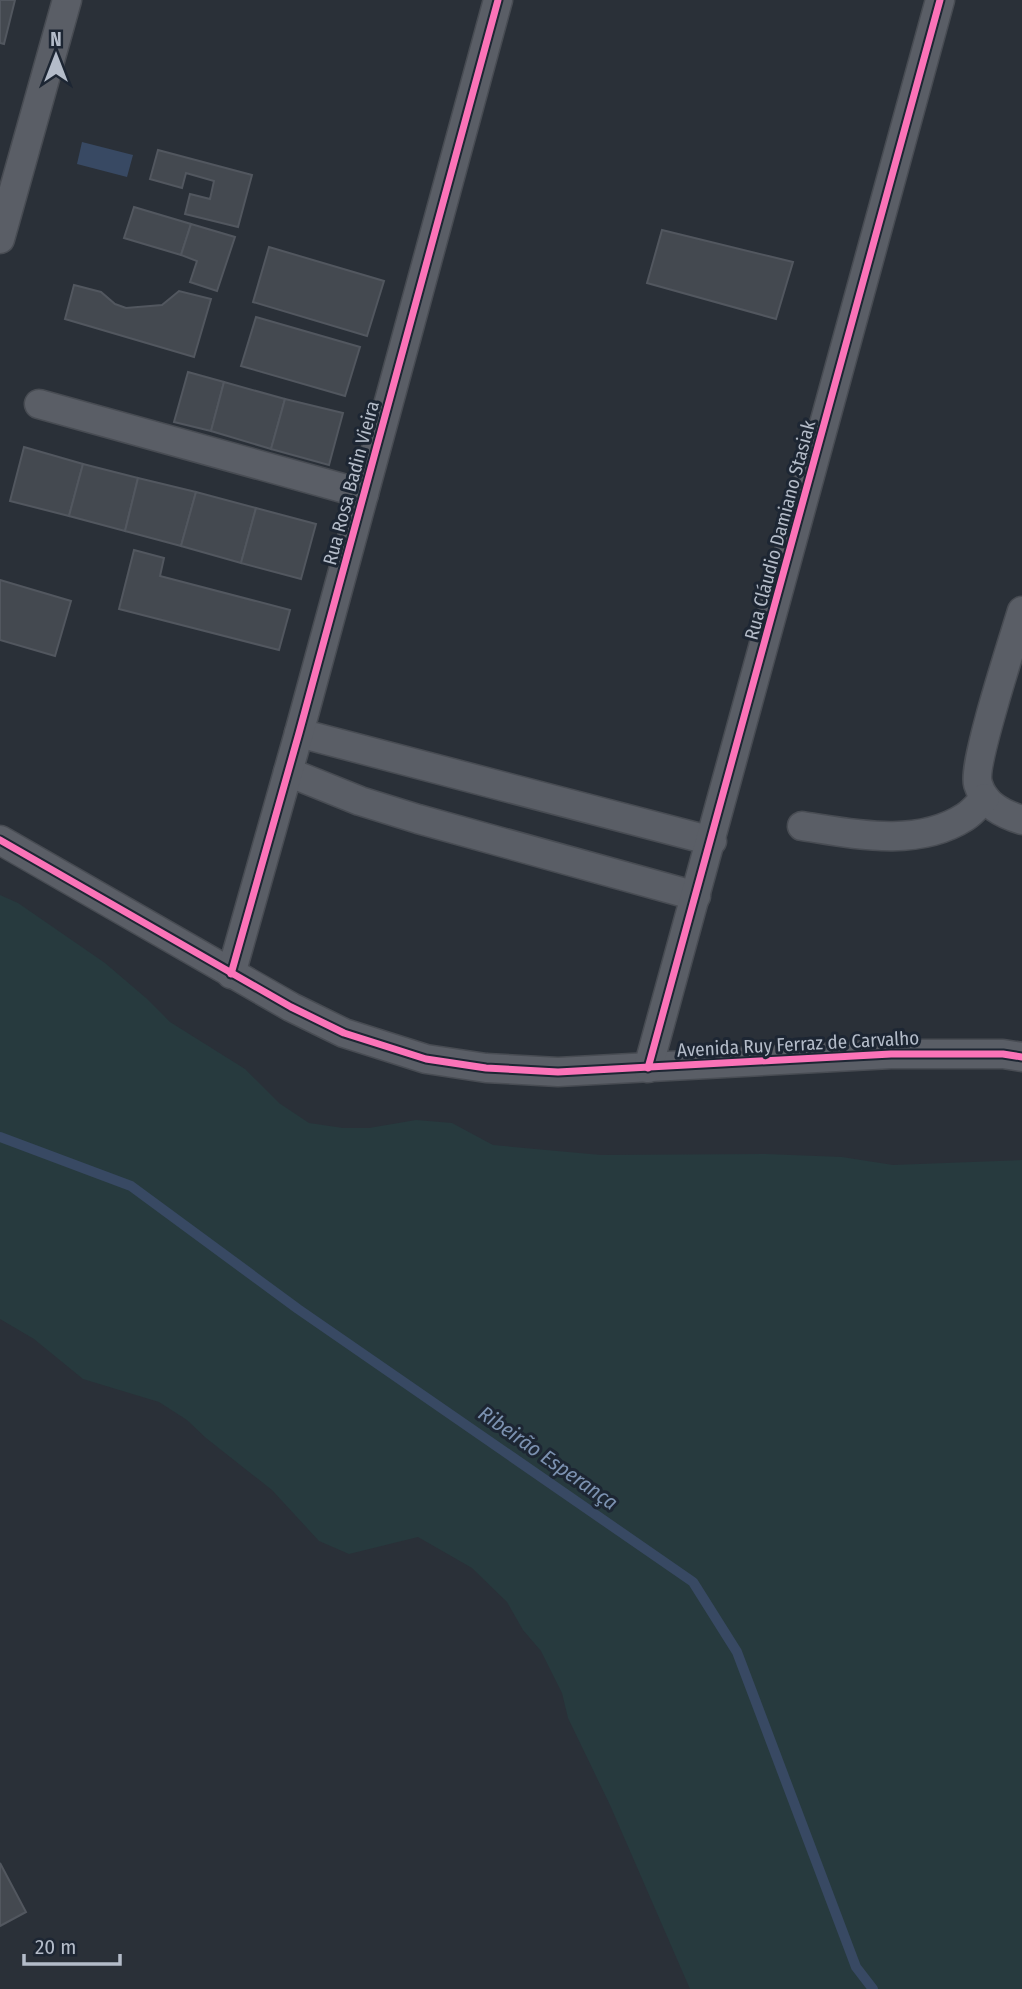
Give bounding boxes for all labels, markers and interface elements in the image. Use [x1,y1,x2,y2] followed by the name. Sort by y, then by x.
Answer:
[21,21,91,91] north arrow
[50,28,62,51] text: N
[318,398,384,568] street label: Rua Rosa Badin Vieira
[740,418,820,642] street label: Rua Cláudio Damiano Stasiak
[676,1026,920,1062] street label: Avenida Ruy Ferraz de Carvalho
[473,1400,623,1516] water label: Ribeirão Esperança
[24,1923,121,1967] scale bar
[35,1934,76,1960] text: 20 m

